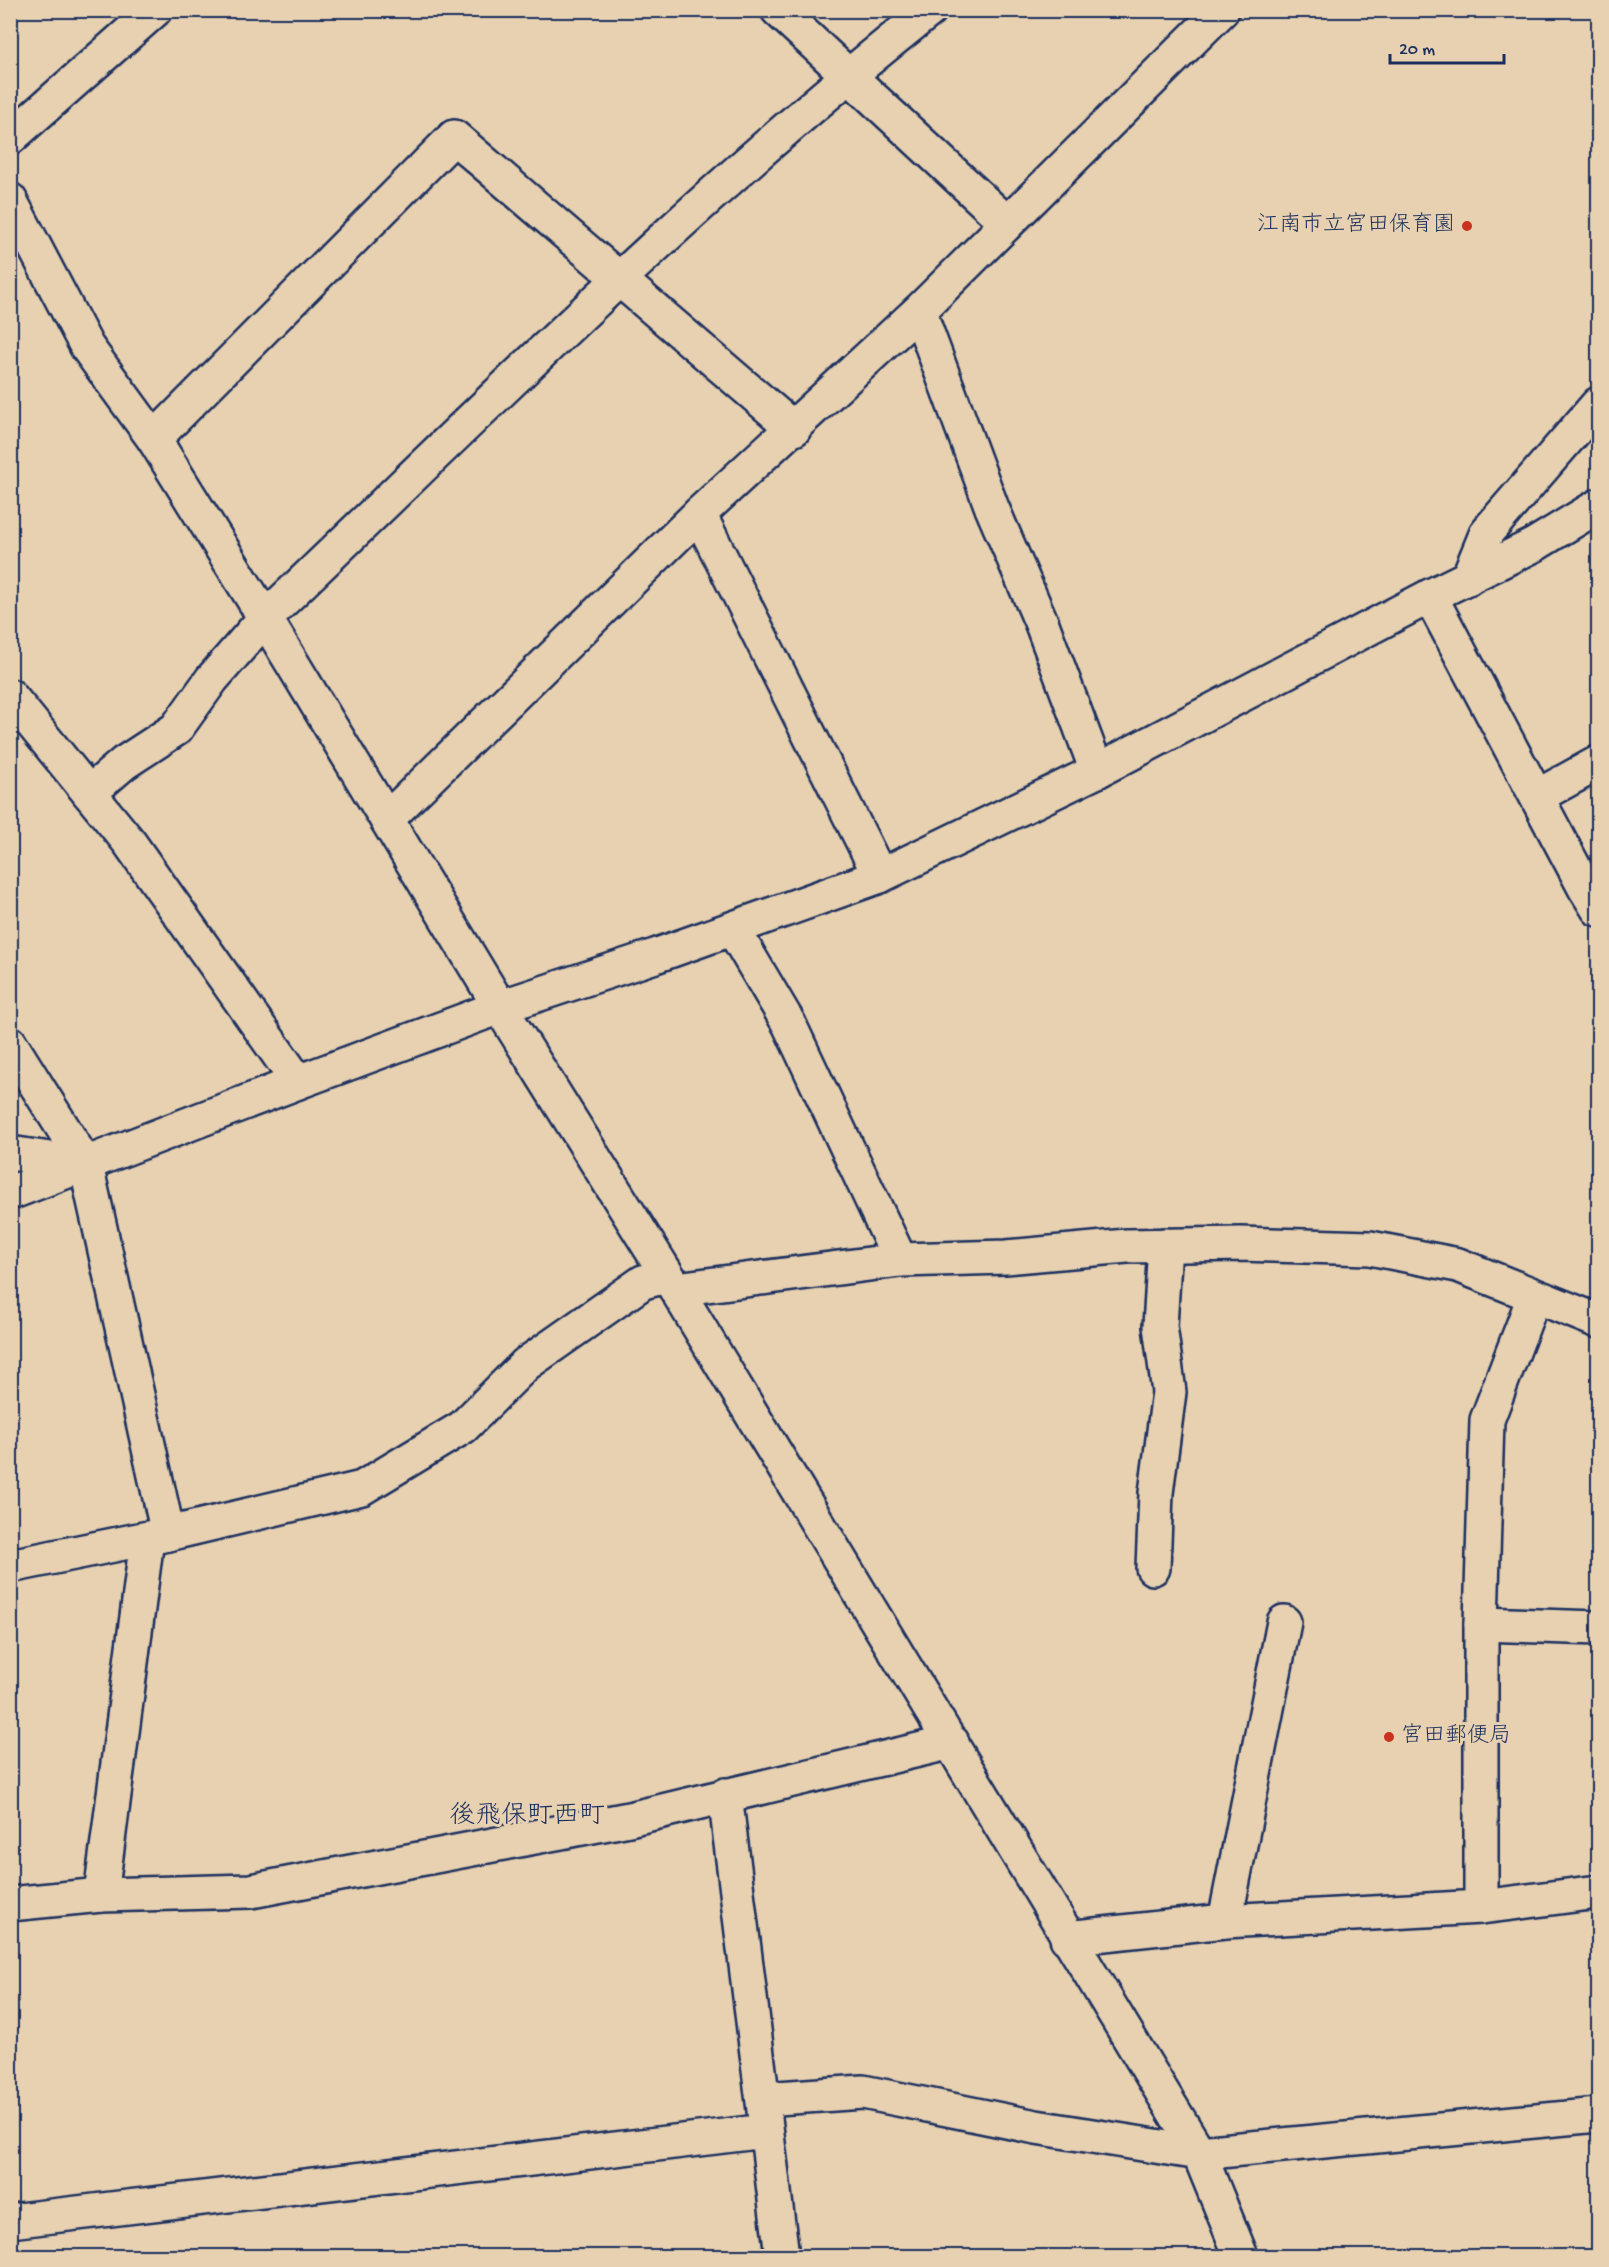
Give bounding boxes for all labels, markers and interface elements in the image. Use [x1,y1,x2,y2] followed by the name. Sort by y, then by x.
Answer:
[1390,27,1504,65] scale bar
[1399,40,1435,61] text: 20 m
[1257,212,1455,239] place label: 江南市立宮田保育園
[1460,219,1474,233] marker: 江南市立宮田保育園
[1401,1723,1511,1750] place label: 宮田郵便局
[1382,1730,1396,1744] marker: 宮田郵便局
[449,1801,605,1833] district label: 後飛保町西町

